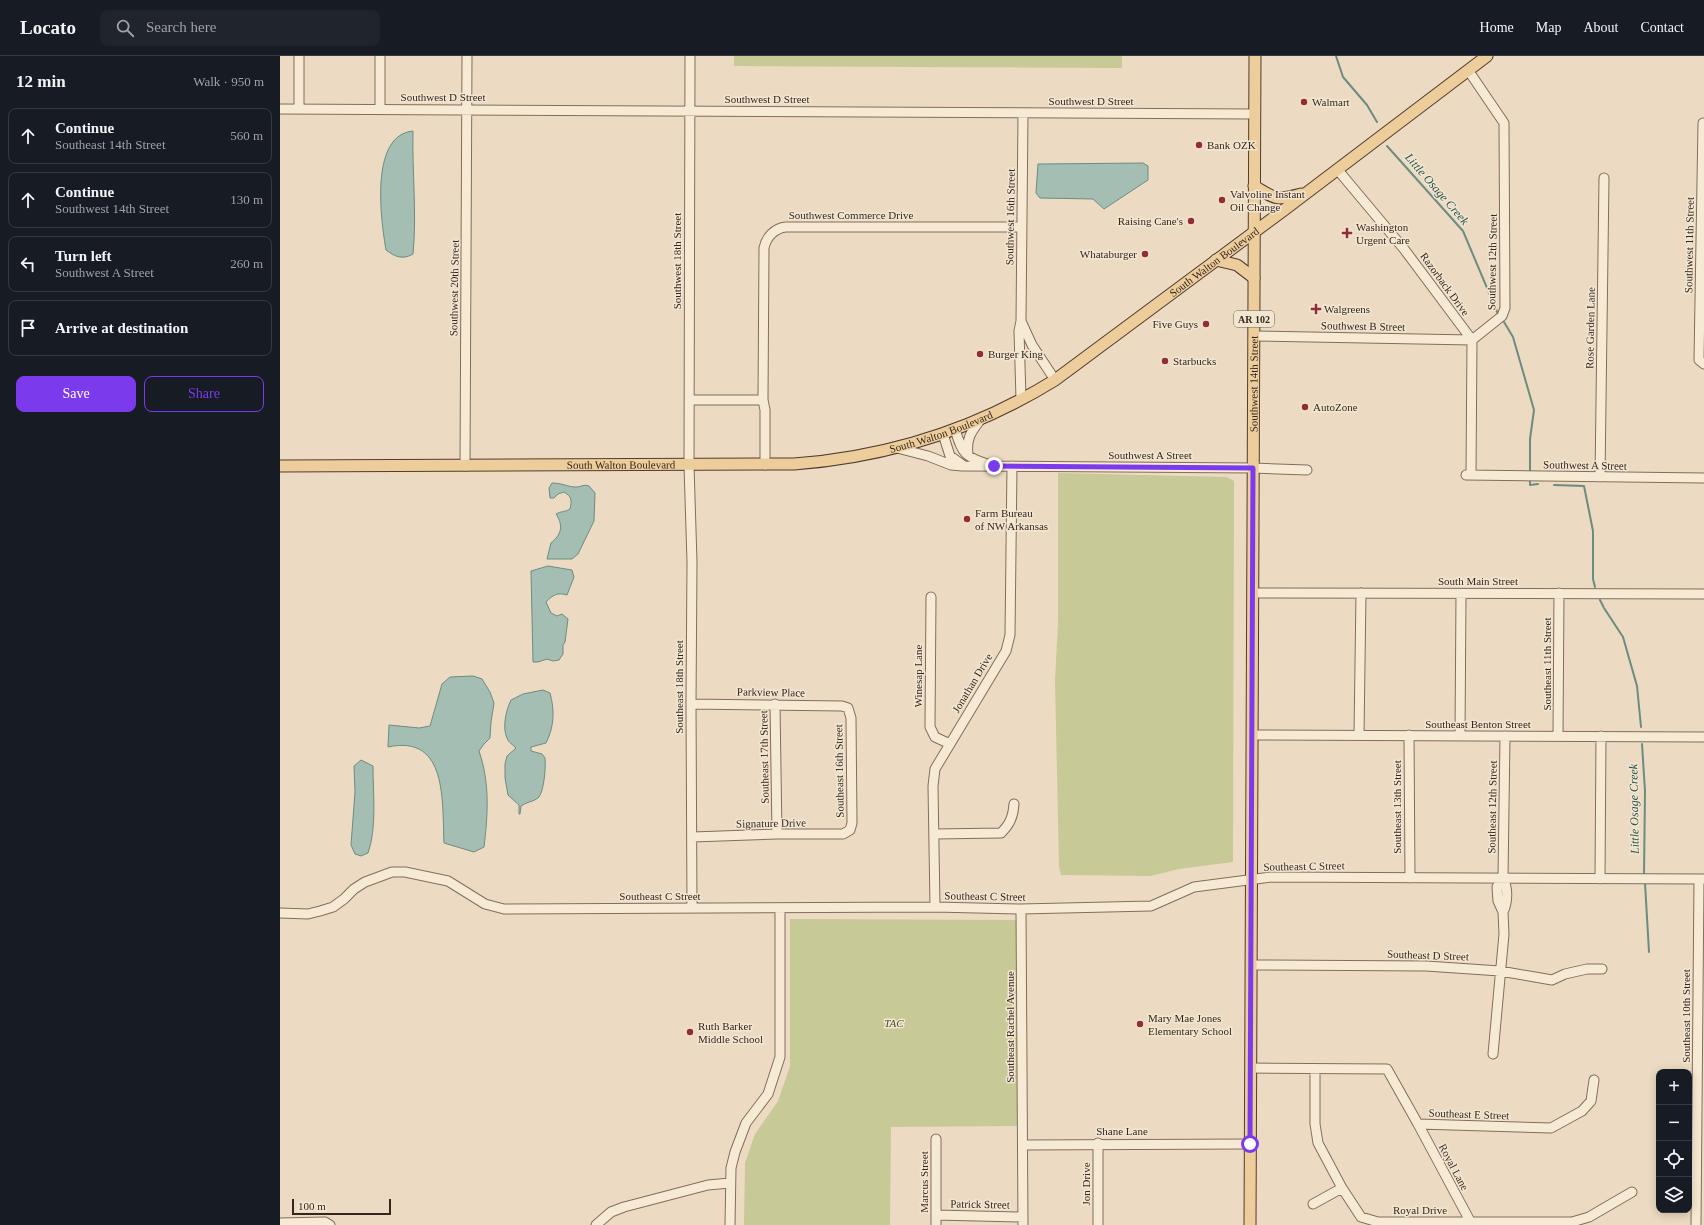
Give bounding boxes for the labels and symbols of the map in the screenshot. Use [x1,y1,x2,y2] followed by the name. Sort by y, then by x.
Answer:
[401,91,485,103] street label: Southwest D Street
[725,93,809,105] street label: Southwest D Street
[1049,95,1133,107] street label: Southwest D Street
[1312,96,1350,108] place label: Walmart
[1299,97,1309,107] marker: Walmart
[1207,139,1256,151] place label: Bank OZK
[1194,140,1204,150] marker: Bank OZK
[1401,150,1472,228] water label: Little Osage Creek
[1003,169,1017,265] street label: Southwest 16th Street
[1230,188,1305,213] place label: Valvoline Instant Oil Change
[1217,195,1227,205] marker: Valvoline Instant Oil Change
[1682,197,1696,293] street label: Southwest 11th Street
[789,209,913,221] street label: Southwest Commerce Drive
[671,213,683,309] street label: Southwest 18th Street
[1485,214,1499,310] street label: Southwest 12th Street
[1118,215,1183,227] place label: Raising Cane's
[1186,216,1196,226] marker: Raising Cane's
[1356,221,1410,246] place label: Washington Urgent Care
[1167,224,1262,299] street label: South Walton Boulevard
[1341,227,1353,239] marker: Washington Urgent Care
[447,240,461,336] street label: Southwest 20th Street
[1080,248,1137,260] place label: Whataburger
[1140,249,1150,259] marker: Whataburger
[1418,250,1472,318] street label: Razorback Drive
[1583,287,1597,369] street label: Rose Garden Lane
[1324,303,1370,315] place label: Walgreens
[1311,304,1321,314] marker: Walgreens
[1234,311,1274,327] road number: AR 102
[1152,318,1198,330] place label: Five Guys
[1201,319,1211,329] marker: Five Guys
[1321,319,1405,333] street label: Southwest B Street
[1247,336,1260,432] street label: Southwest 14th Street
[988,348,1044,360] place label: Burger King
[975,349,985,359] marker: Burger King
[1173,355,1216,367] place label: Starbucks
[1160,356,1170,366] marker: Starbucks
[1313,401,1358,413] place label: AutoZone
[1300,402,1310,412] marker: AutoZone
[888,408,995,455] street label: South Walton Boulevard
[1108,449,1192,461] street label: Southwest A Street
[985,457,1003,475] route end
[567,458,676,471] street label: South Walton Boulevard
[1543,458,1627,472] street label: Southwest A Street
[975,507,1048,532] place label: Farm Bureau of NW Arkansas
[962,514,972,524] marker: Farm Bureau of NW Arkansas
[1438,575,1518,587] street label: South Main Street
[1541,617,1553,711] street label: Southeast 11th Street
[673,640,685,734] street label: Southeast 18th Street
[912,644,924,707] street label: Winesap Lane
[950,651,994,715] street label: Jonathan Drive
[737,685,805,699] street label: Parkview Place
[757,710,771,804] street label: Southeast 17th Street
[1425,718,1531,730] street label: Southeast Benton Street
[832,724,846,818] street label: Southeast 16th Street
[1391,760,1403,854] street label: Southeast 13th Street
[1485,760,1499,854] street label: Southeast 12th Street
[1626,763,1642,855] water label: Little Osage Creek
[736,816,806,830] street label: Signature Drive
[1263,859,1345,873] street label: Southeast C Street
[944,889,1026,903] street label: Southeast C Street
[619,890,701,902] street label: Southeast C Street
[1387,948,1469,962] street label: Southeast D Street
[1680,969,1692,1063] street label: Southeast 10th Street
[1004,971,1016,1083] street label: Southeast Rachel Avenue
[1148,1012,1232,1037] place label: Mary Mae Jones Elementary School
[884,1017,904,1029] park label: TAC
[1135,1019,1145,1029] marker: Mary Mae Jones Elementary School
[698,1020,763,1045] place label: Ruth Barker Middle School
[685,1027,695,1037] marker: Ruth Barker Middle School
[1428,1107,1510,1121] street label: Southeast E Street
[1096,1125,1148,1137] street label: Shane Lane
[1241,1135,1259,1153] route start
[1437,1142,1471,1192] street label: Royal Lane
[918,1151,930,1213] street label: Marcus Street
[1080,1162,1092,1206] street label: Jon Drive
[292,1197,391,1216] scale bar
[950,1197,1010,1211] street label: Patrick Street
[1393,1204,1447,1216] street label: Royal Drive

